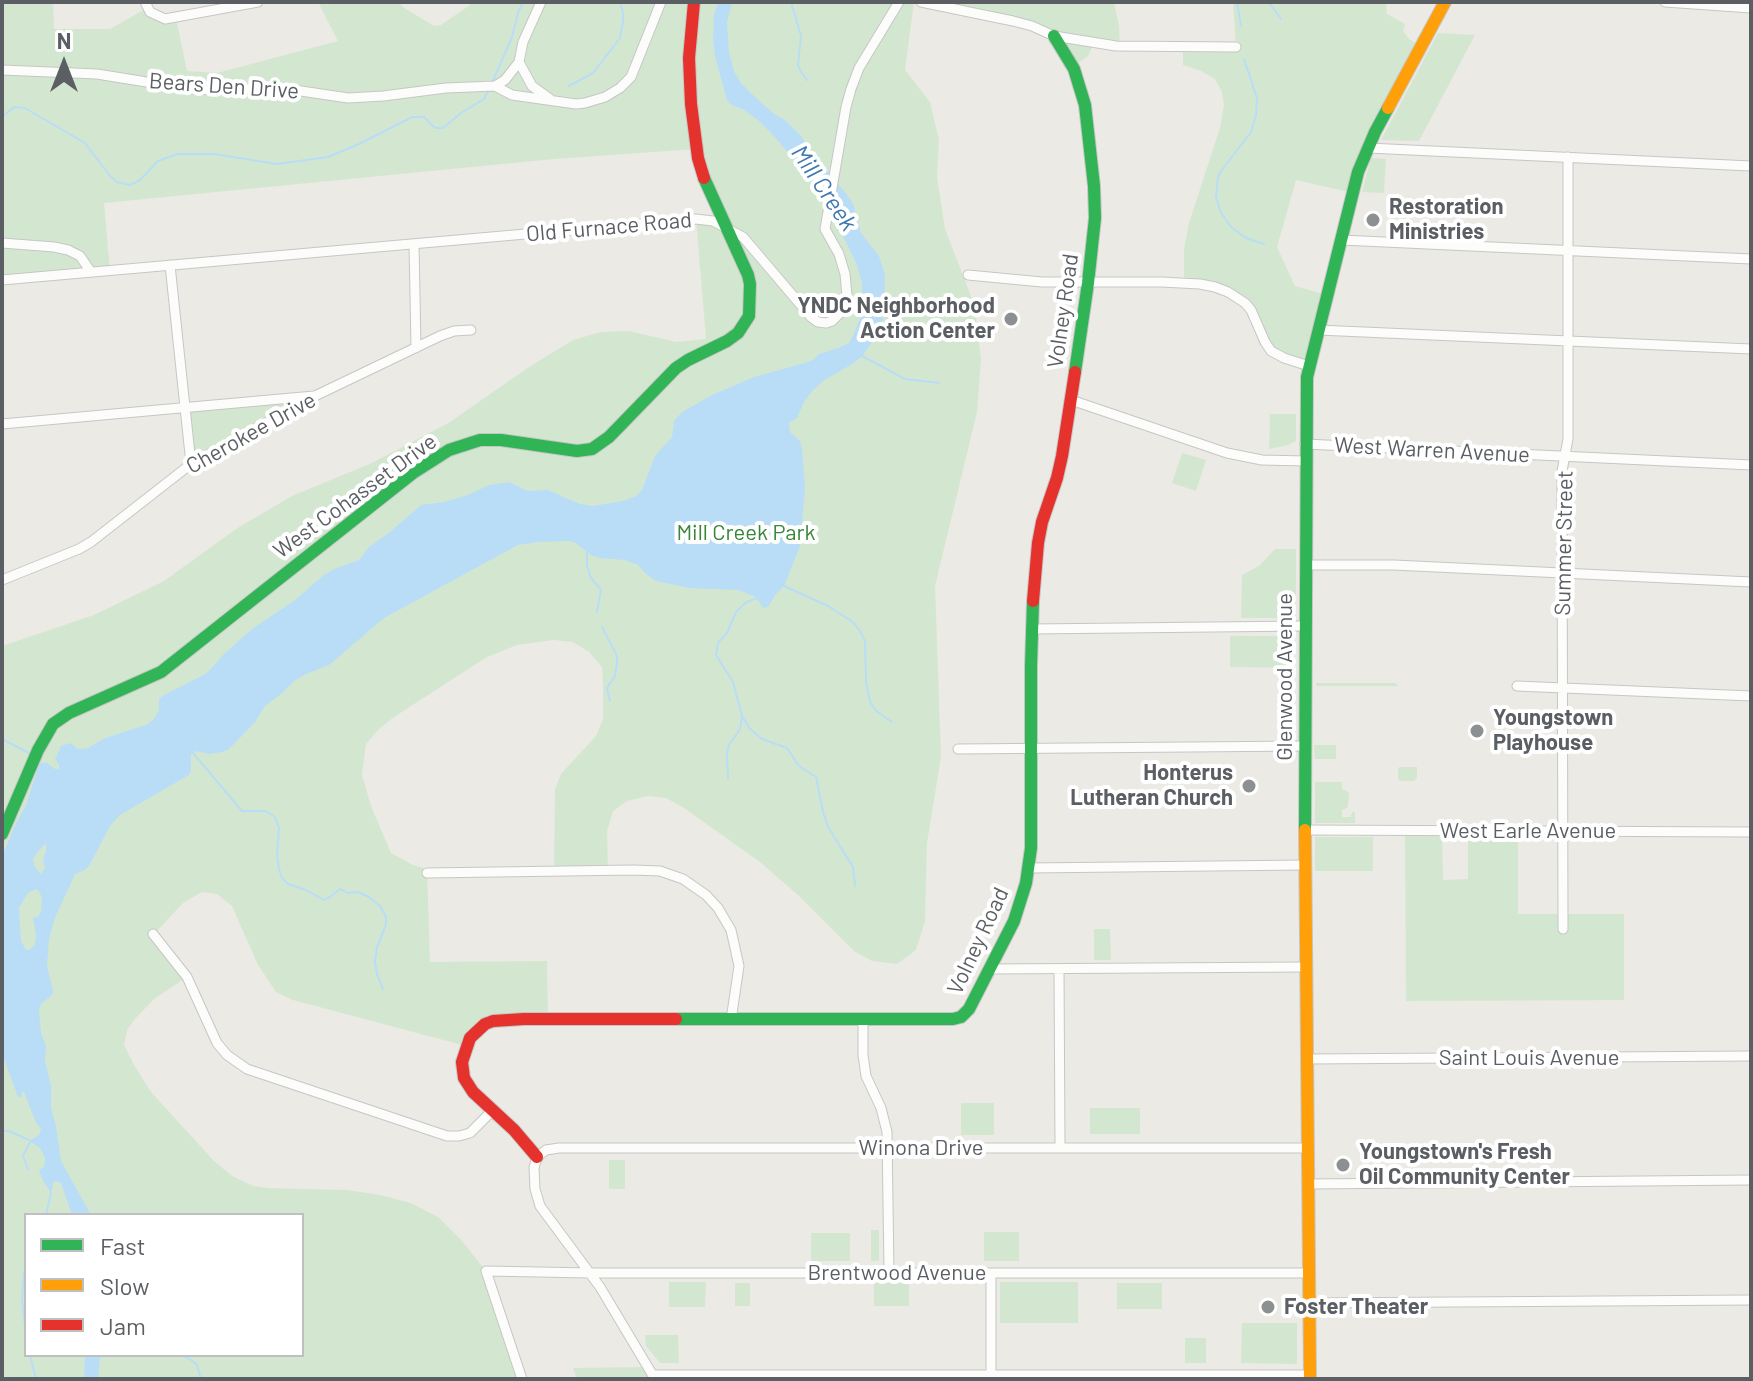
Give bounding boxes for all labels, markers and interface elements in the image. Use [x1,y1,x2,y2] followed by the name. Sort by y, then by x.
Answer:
[24,24,104,104] north arrow
[57,27,71,53] text: N
[148,68,300,104] street label: Bears Den Drive
[785,140,863,236] water label: Mill Creek
[1389,194,1504,246] place label: Restoration Ministries
[525,207,693,247] street label: Old Furnace Road
[1364,211,1382,229] marker: Restoration Ministries
[1042,252,1084,370] street label: Volney Road
[797,293,995,344] place label: YNDC Neighborhood Action Center
[1002,310,1020,328] marker: YNDC Neighborhood Action Center
[182,387,320,479] street label: Cherokee Drive
[268,428,442,564] street label: West Cohasset Drive
[1333,432,1531,468] street label: West Warren Avenue
[1550,470,1578,616] street label: Summer Street
[676,520,816,546] park label: Mill Creek Park
[1272,593,1298,761] street label: Glenwood Avenue
[1493,705,1613,756] place label: Youngstown Playhouse
[1468,722,1486,740] marker: Youngstown Playhouse
[1070,760,1233,812] place label: Honterus Lutheran Church
[1240,777,1258,795] marker: Honterus Lutheran Church
[1440,818,1616,844] street label: West Earle Avenue
[942,883,1014,999] street label: Volney Road
[1439,1045,1619,1071] street label: Saint Louis Avenue
[858,1135,984,1161] street label: Winona Drive
[1359,1139,1570,1190] place label: Youngstown's Fresh Oil Community Center
[1334,1156,1352,1174] marker: Youngstown's Fresh Oil Community Center
[24,1213,304,1357] legend
[100,1231,145,1260] text: Fast
[807,1260,987,1286] street label: Brentwood Avenue
[100,1271,149,1300] text: Slow
[1284,1294,1428,1320] place label: Foster Theater
[1259,1298,1277,1316] marker: Foster Theater
[100,1311,146,1340] text: Jam

